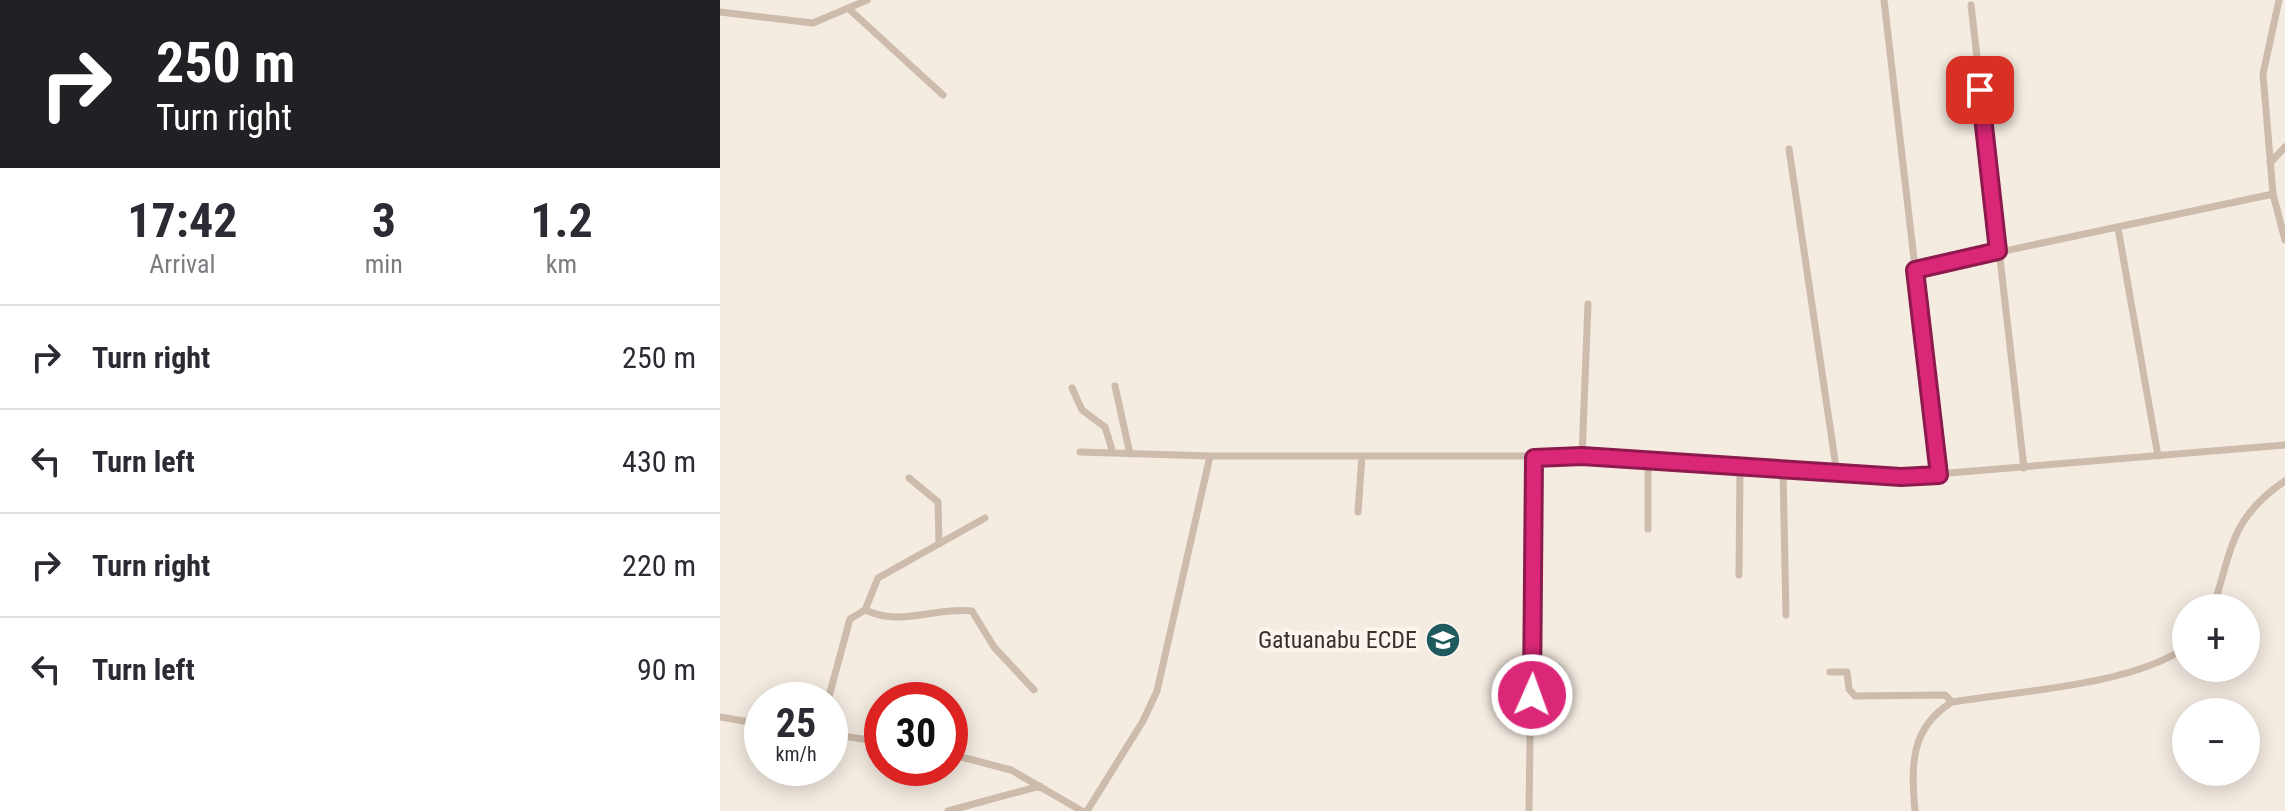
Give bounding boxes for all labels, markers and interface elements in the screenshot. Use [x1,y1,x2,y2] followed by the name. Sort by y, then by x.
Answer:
[156,30,295,96] text: 250 m
[24,32,128,136] icon: right
[1946,56,2014,124] pin
[1958,68,2002,112] icon: arrive
[156,97,292,139] text: Turn right
[127,192,237,249] text: 17:42
[372,192,396,249] text: 3
[530,192,593,249] text: 1.2
[149,249,215,279] text: Arrival
[365,249,403,279] text: min
[546,249,577,279] text: km
[24,335,68,379] icon: right
[92,340,210,375] text: Turn right
[622,340,696,375] text: 250 m
[24,439,68,483] icon: left
[92,444,195,479] text: Turn left
[622,444,696,479] text: 430 m
[24,543,68,587] icon: right
[92,548,210,583] text: Turn right
[622,548,696,583] text: 220 m
[2172,594,2260,786] map controls
[2172,594,2260,682] button: +
[1424,621,1462,659] school or university icon: Gatuanabu ECDE
[1258,626,1417,654] place label: Gatuanabu ECDE
[24,647,68,691] icon: left
[92,652,195,687] text: Turn left
[637,652,696,687] text: 90 m
[1490,653,1574,737] position arrow
[864,682,968,786] speed limit sign: 30
[2172,698,2260,786] button: −
[776,700,816,747] text: 25
[775,742,817,766] text: km/h

